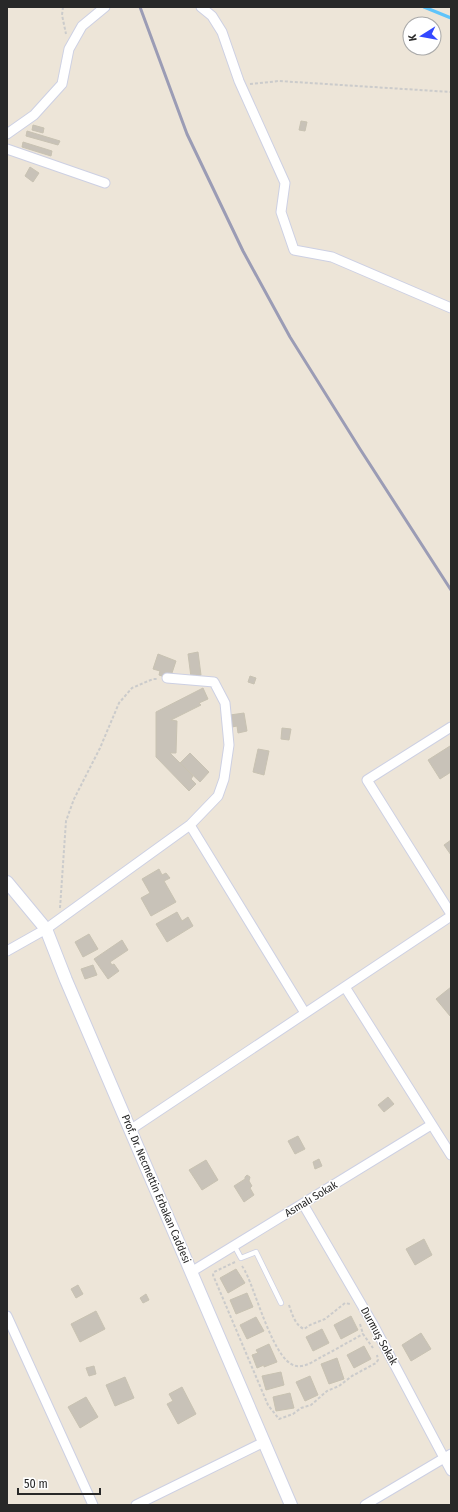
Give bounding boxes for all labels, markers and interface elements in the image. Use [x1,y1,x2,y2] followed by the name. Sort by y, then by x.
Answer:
[402,16,442,56] north arrow
[406,33,420,42] text: K
[119,1113,193,1265] street label: Prof. Dr. Necmettin Erbakan Caddesi
[282,1178,340,1220] street label: Asmalı Sokak
[358,1305,401,1368] street label: Durmuş Sokak
[18,1470,100,1496] scale bar
[24,1477,48,1491] text: 50 m

